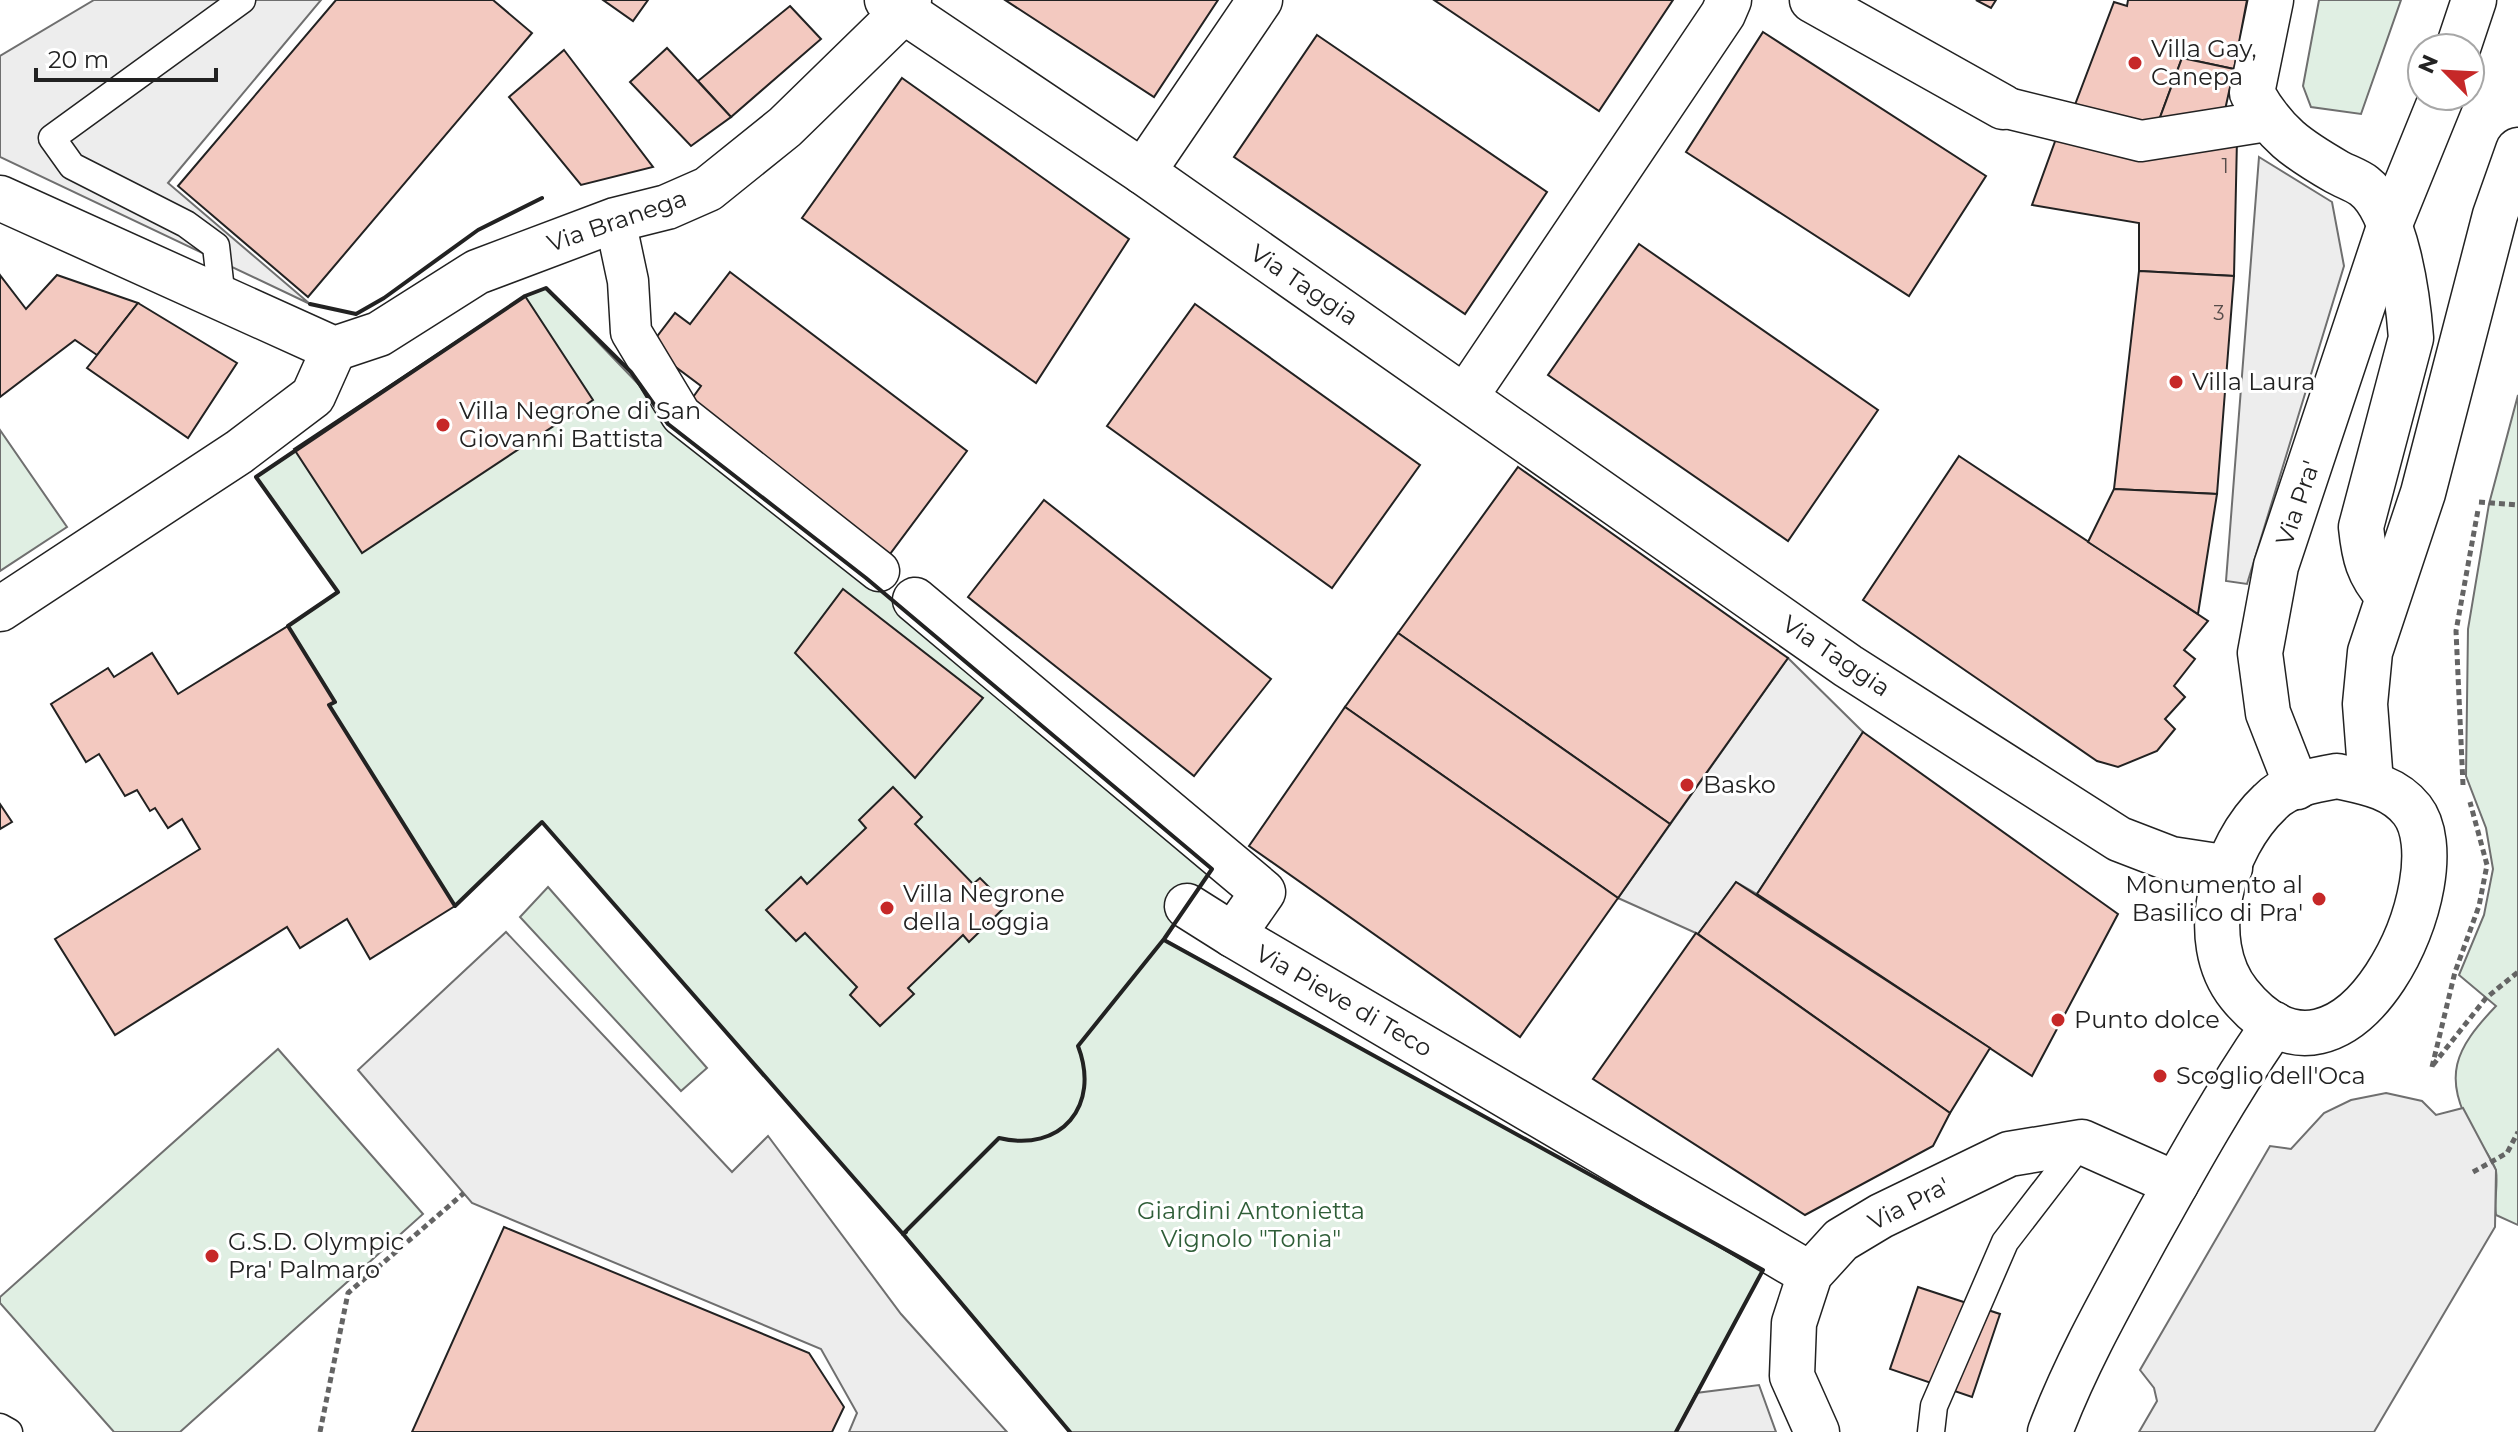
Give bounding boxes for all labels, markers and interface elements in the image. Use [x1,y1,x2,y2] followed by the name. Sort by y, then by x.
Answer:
[36,32,216,82] scale bar
[2406,32,2486,112] north arrow
[2151,34,2257,91] place label: Villa Gay, Canepa
[48,45,109,74] text: 20 m
[2412,50,2444,78] text: N
[2126,54,2144,72] marker: Villa Gay, Canepa
[2221,154,2229,178] house number: 1
[543,183,690,258] street label: Via Branega
[1245,238,1364,331] street label: Via Taggia
[2213,301,2225,325] house number: 3
[2192,367,2315,396] place label: Villa Laura
[2167,373,2185,391] marker: Villa Laura
[459,396,701,453] place label: Villa Negrone di San Giovanni Battista
[434,416,452,434] marker: Villa Negrone di San Giovanni Battista
[2270,457,2325,549] street label: Via Pra'
[1777,609,1896,702] street label: Via Taggia
[1703,770,1776,799] place label: Basko
[1678,776,1696,794] marker: Basko
[2125,870,2303,927] place label: Monumento al Basilico di Pra'
[903,879,1065,936] place label: Villa Negrone della Loggia
[2310,890,2328,908] marker: Monumento al Basilico di Pra'
[878,899,896,917] marker: Villa Negrone della Loggia
[1251,938,1438,1063] street label: Via Pieve di Teco
[2074,1005,2220,1034] place label: Punto dolce
[2049,1011,2067,1029] marker: Punto dolce
[2176,1061,2366,1090] place label: Scoglio dell'Oca
[2151,1067,2169,1085] marker: Scoglio dell'Oca
[1863,1171,1954,1236] street label: Via Pra'
[1137,1196,1365,1253] park label: Giardini Antonietta Vignolo "Tonia"
[228,1227,404,1284] place label: G.S.D. Olympic Pra' Palmaro
[203,1247,221,1265] marker: G.S.D. Olympic Pra' Palmaro

